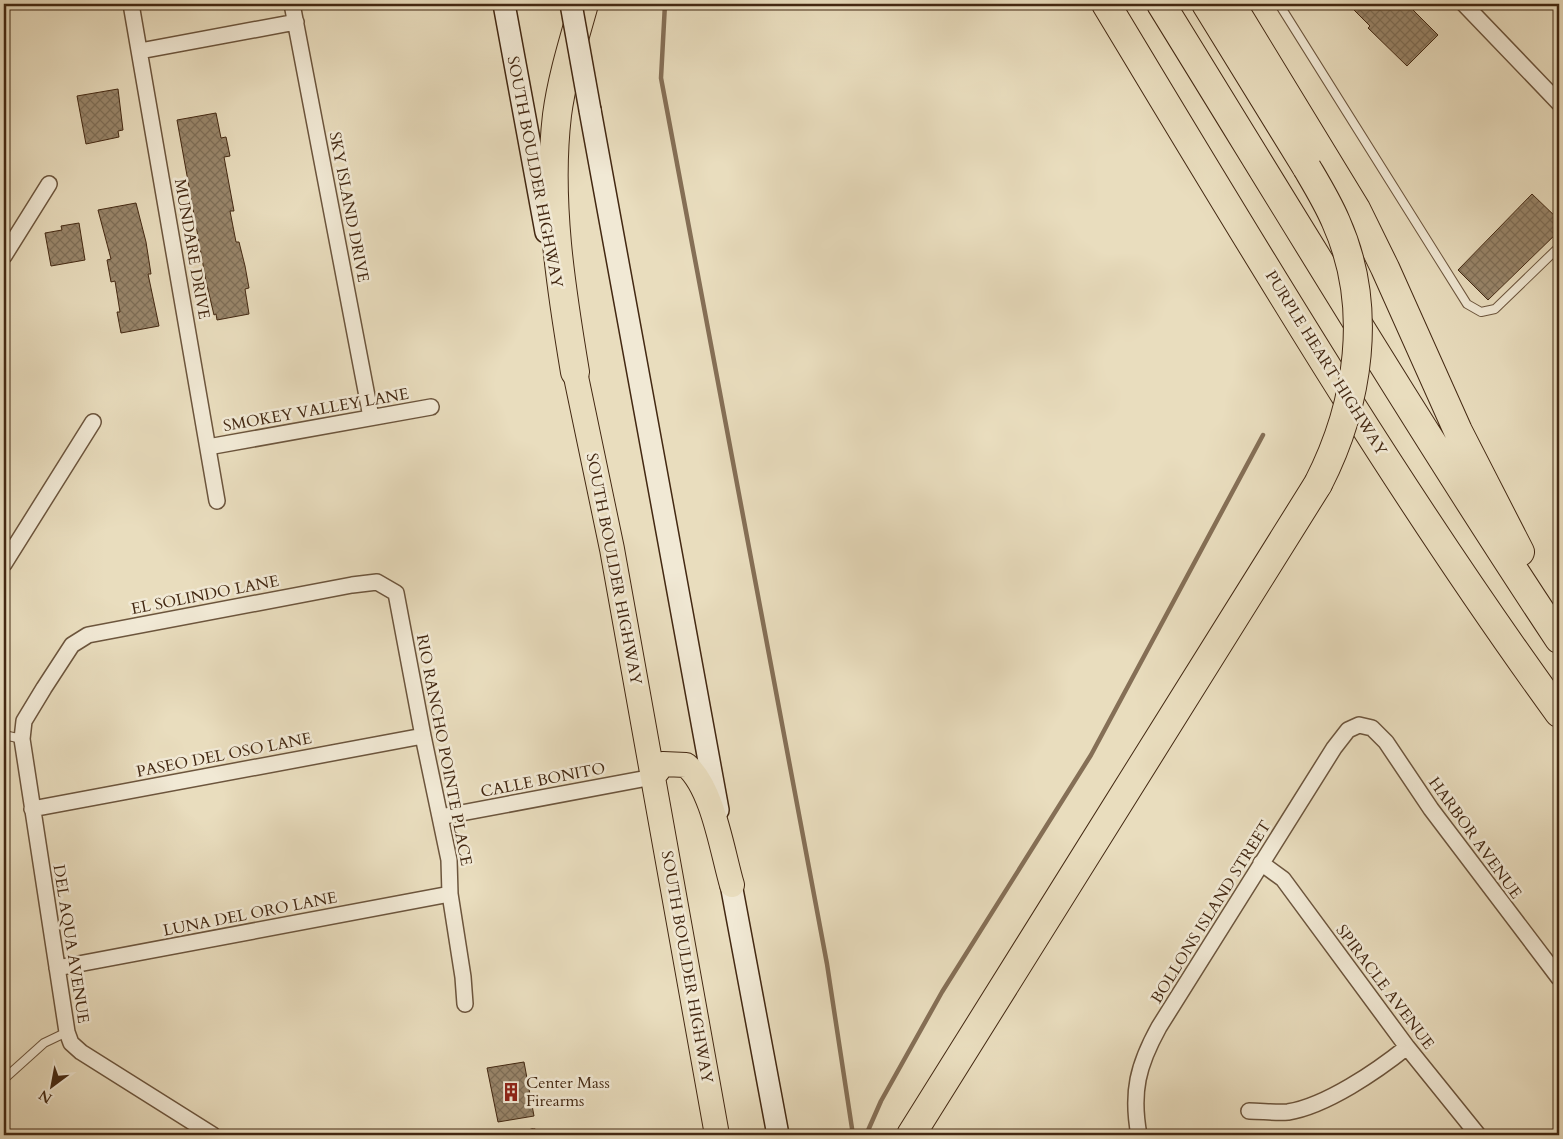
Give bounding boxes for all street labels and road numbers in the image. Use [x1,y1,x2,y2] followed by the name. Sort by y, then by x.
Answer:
[502,54,568,290] street label: SOUTH BOULDER HIGHWAY
[324,130,374,284] street label: SKY ISLAND DRIVE
[169,177,215,321] street label: MUNDARE DRIVE
[1260,266,1392,460] street label: PURPLE HEART HIGHWAY
[221,383,411,437] street label: SMOKEY VALLEY LANE
[581,451,647,687] street label: SOUTH BOULDER HIGHWAY
[129,570,281,620] street label: EL SOLINDO LANE
[411,632,477,868] street label: RIO RANCHO POINTE PLACE
[134,727,314,783] street label: PASEO DEL OSO LANE
[479,757,607,803] street label: CALLE BONITO
[1423,773,1527,903] street label: HARBOR AVENUE
[1146,816,1277,1008] street label: BOLLONS ISLAND STREET
[656,849,718,1085] street label: SOUTH BOULDER HIGHWAY
[48,863,94,1025] street label: DEL AQUA AVENUE
[161,886,339,942] street label: LUNA DEL ORO LANE
[1331,920,1439,1054] street label: SPIRACLE AVENUE

